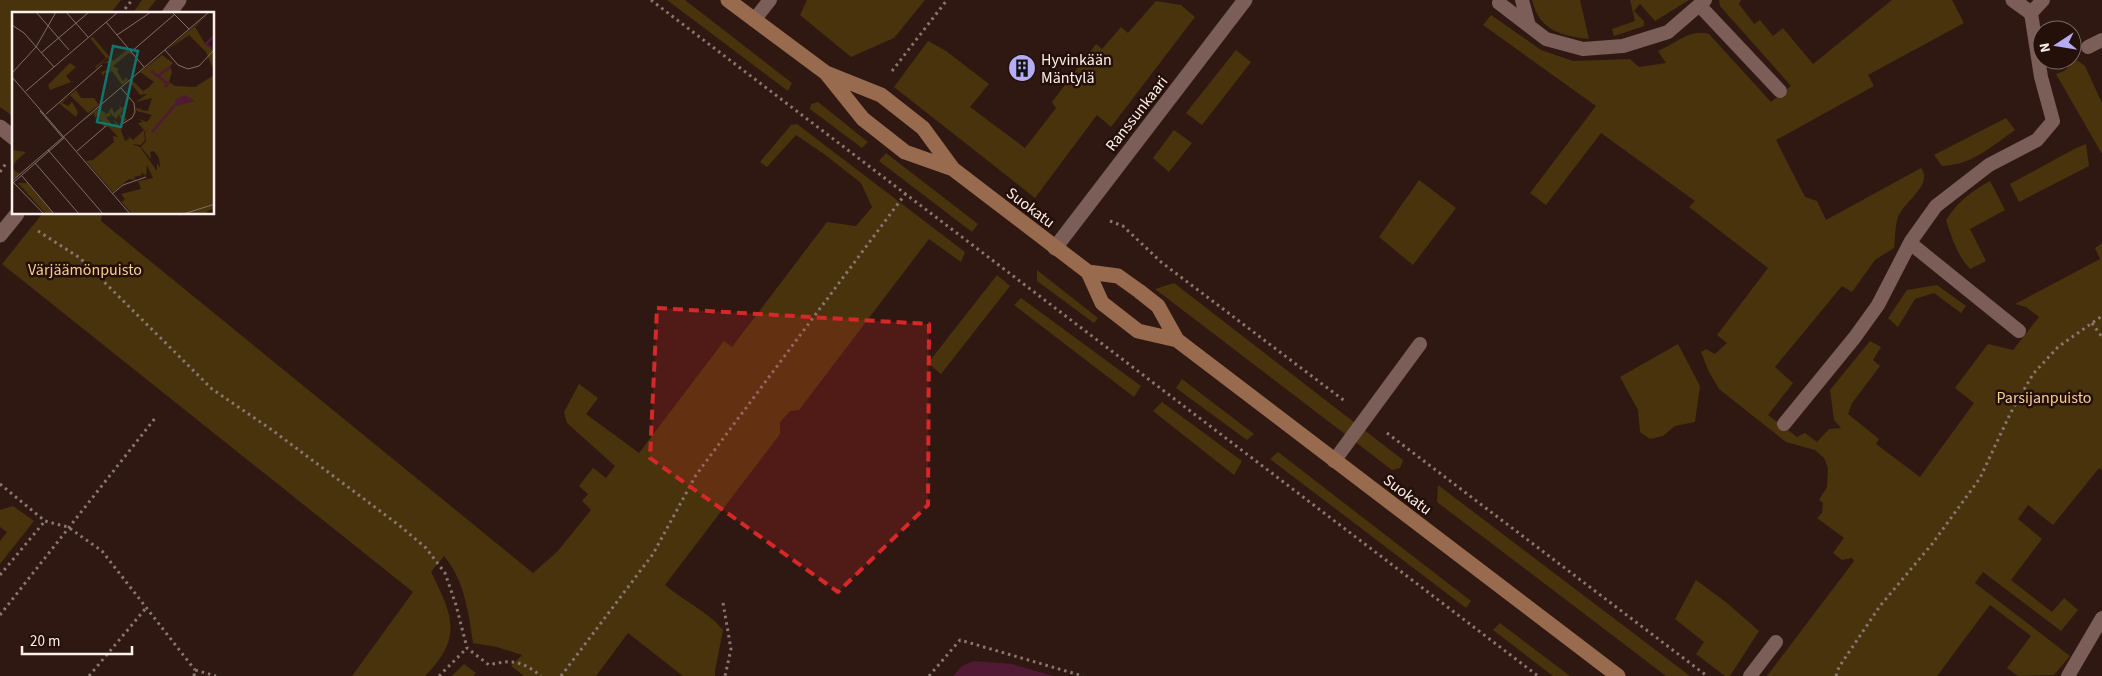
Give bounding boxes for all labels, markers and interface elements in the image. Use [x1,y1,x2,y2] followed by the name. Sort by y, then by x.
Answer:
[12,12,215,215] inset map
[2032,20,2082,70] north arrow
[2035,41,2056,54] text: N
[1041,49,1112,89] place label: Hyvinkään Mäntylä
[1007,53,1037,83] building icon: Hyvinkään Mäntylä
[1100,71,1173,156] street label: Ranssunkaari
[1002,182,1059,233] street label: Suokatu
[28,259,142,281] park label: Värjäämönpuisto
[1996,387,2092,409] park label: Parsijanpuisto
[1379,469,1436,520] street label: Suokatu
[22,624,132,656] scale bar
[30,631,60,652] text: 20 m

